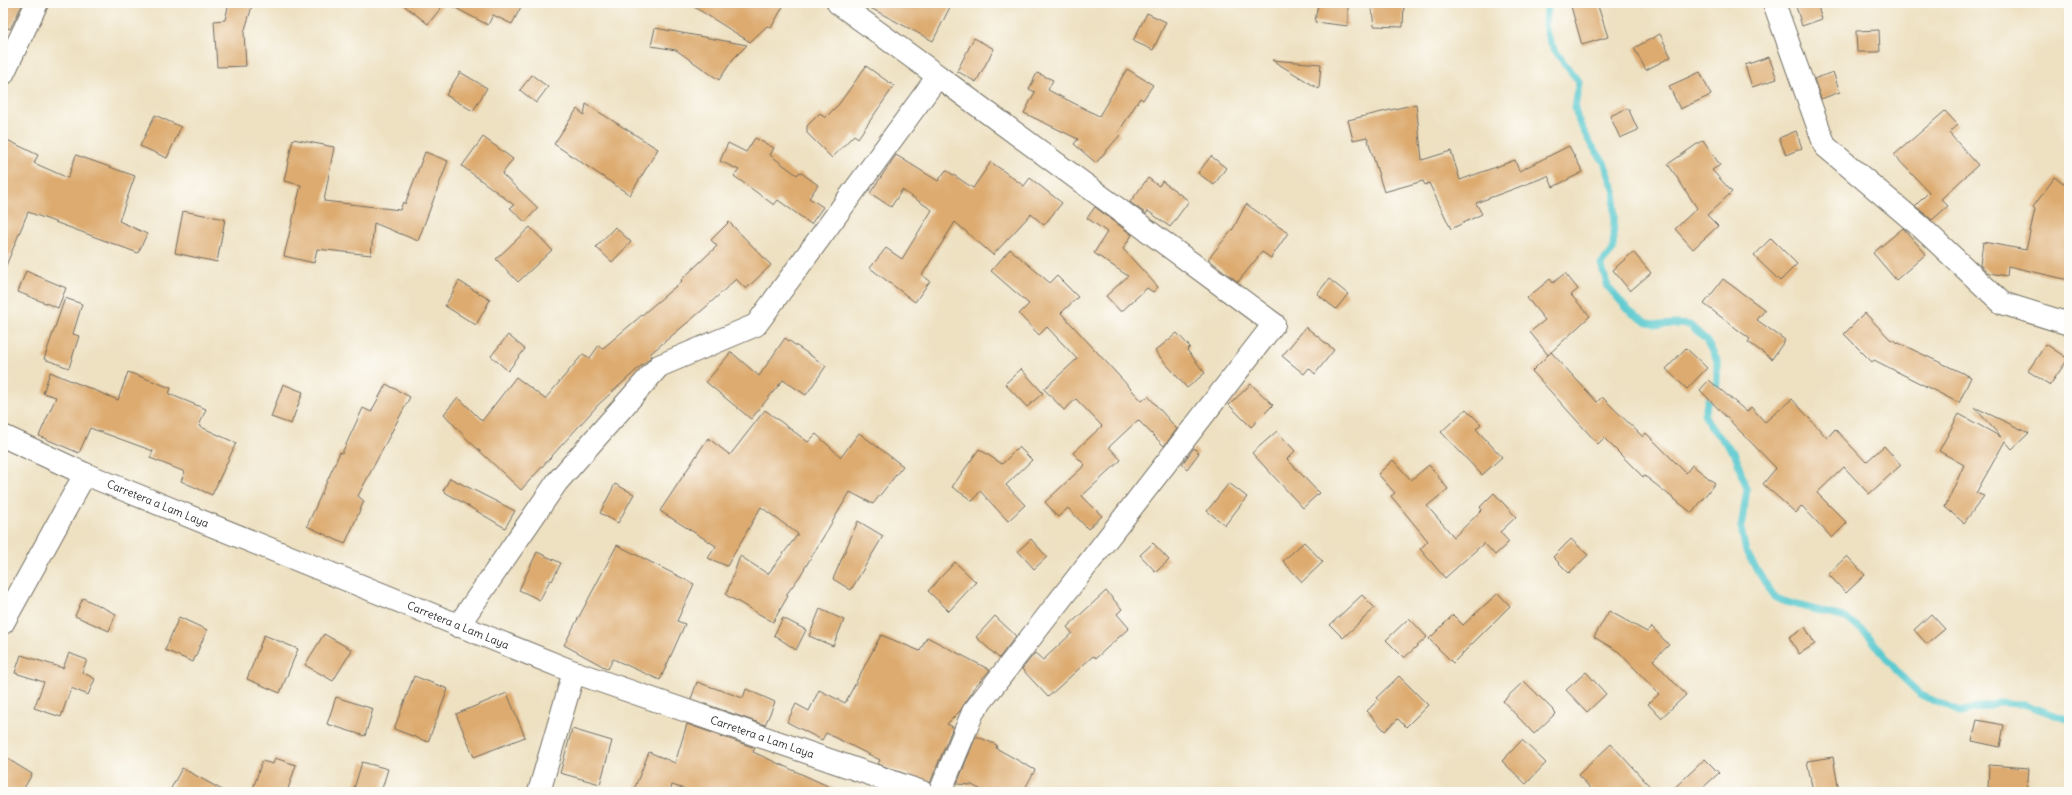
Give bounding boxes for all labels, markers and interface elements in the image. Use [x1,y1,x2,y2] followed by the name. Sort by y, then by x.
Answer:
[105,477,211,530] street label: Carretera a Lam Laya
[405,598,511,652] street label: Carretera a Lam Laya
[708,713,816,761] street label: Carretera a Lam Laya

